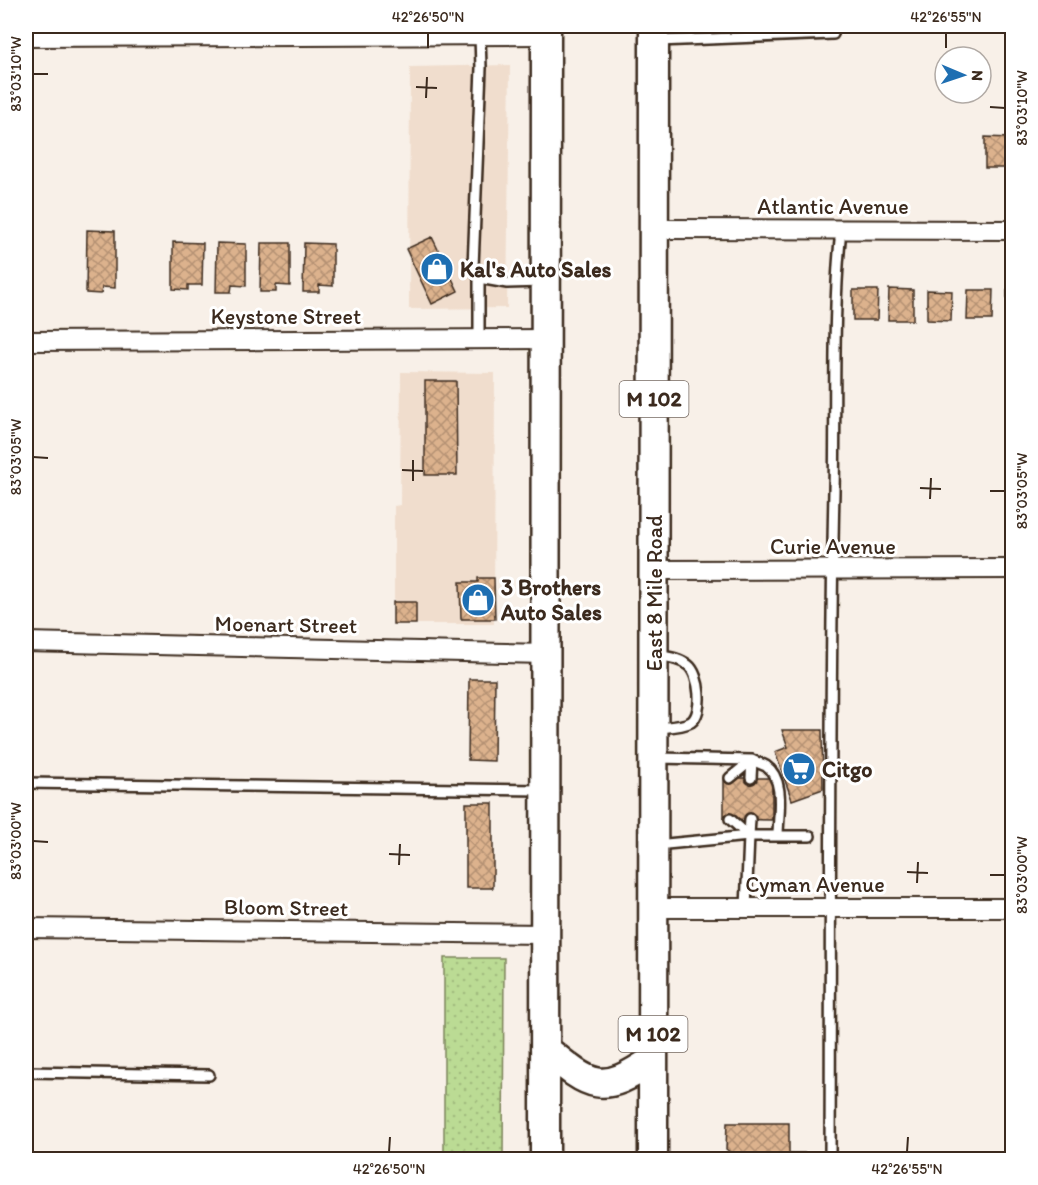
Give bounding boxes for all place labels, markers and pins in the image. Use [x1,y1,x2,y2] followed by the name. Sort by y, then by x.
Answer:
[419,251,455,287] shop icon: Kal's Auto Sales
[460,256,612,283] place label: Kal's Auto Sales
[500,574,602,626] place label: 3 Brothers Auto Sales
[460,582,496,618] shop icon: 3 Brothers Auto Sales
[781,751,817,787] supermarket icon: Citgo
[822,756,872,783] place label: Citgo

